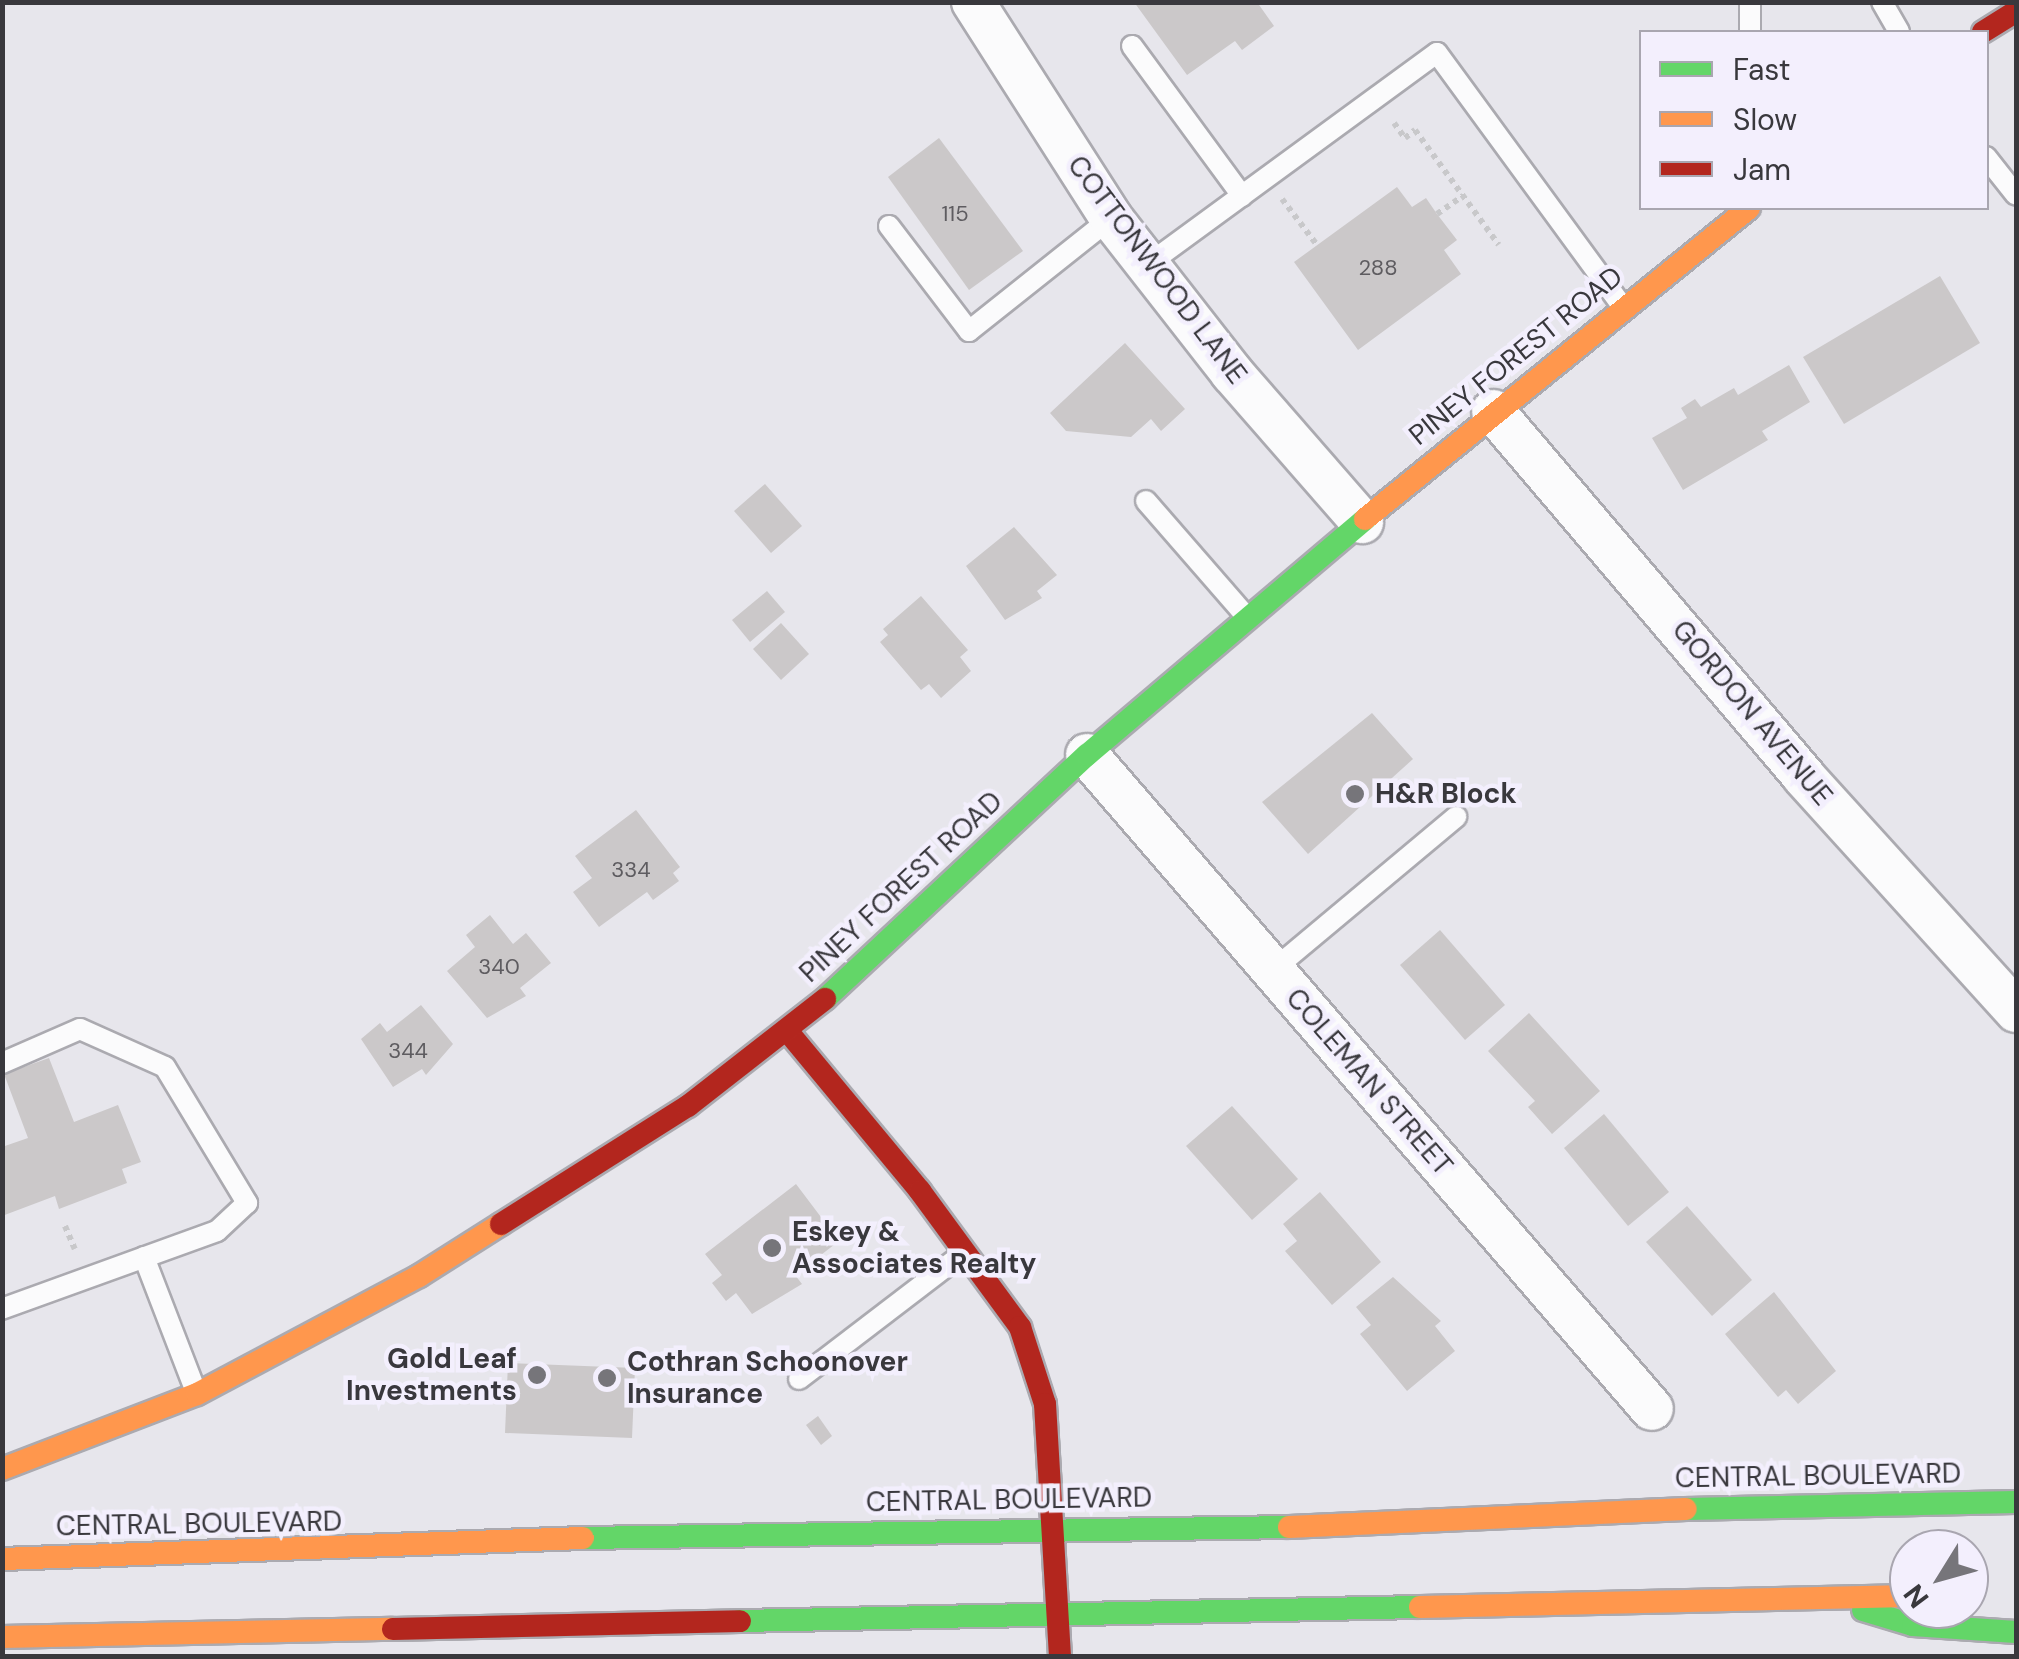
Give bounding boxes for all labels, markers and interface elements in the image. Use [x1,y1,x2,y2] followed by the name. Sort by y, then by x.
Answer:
[1639,30,1989,210] legend
[1733,50,1791,89] text: Fast
[1733,100,1797,139] text: Slow
[1060,149,1254,391] street label: COTTONWOOD LANE
[1733,150,1791,189] text: Jam
[941,201,969,227] house number: 115
[1358,255,1398,281] house number: 288
[1403,260,1629,452] street label: PINEY FOREST ROAD
[1665,614,1839,812] street label: GORDON AVENUE
[1375,777,1517,811] place label: H&R Block
[1344,783,1366,805] marker: H&R Block
[793,785,1009,989] street label: PINEY FOREST ROAD
[611,857,651,883] house number: 334
[478,954,520,980] house number: 340
[1279,982,1459,1182] street label: COLEMAN STREET
[388,1038,428,1064] house number: 344
[792,1215,1036,1281] place label: Eskey & Associates Realty
[761,1237,783,1259] marker: Eskey & Associates Realty
[346,1342,517,1408] place label: Gold Leaf Investments
[627,1345,908,1411] place label: Cothran Schoonover Insurance
[526,1364,548,1386] marker: Gold Leaf Investments
[596,1367,618,1389] marker: Cothran Schoonover Insurance
[1675,1457,1961,1495] street label: CENTRAL BOULEVARD
[866,1481,1152,1519] street label: CENTRAL BOULEVARD
[56,1505,342,1543] street label: CENTRAL BOULEVARD
[1889,1529,1989,1629] north arrow
[1895,1577,1937,1615] text: N

